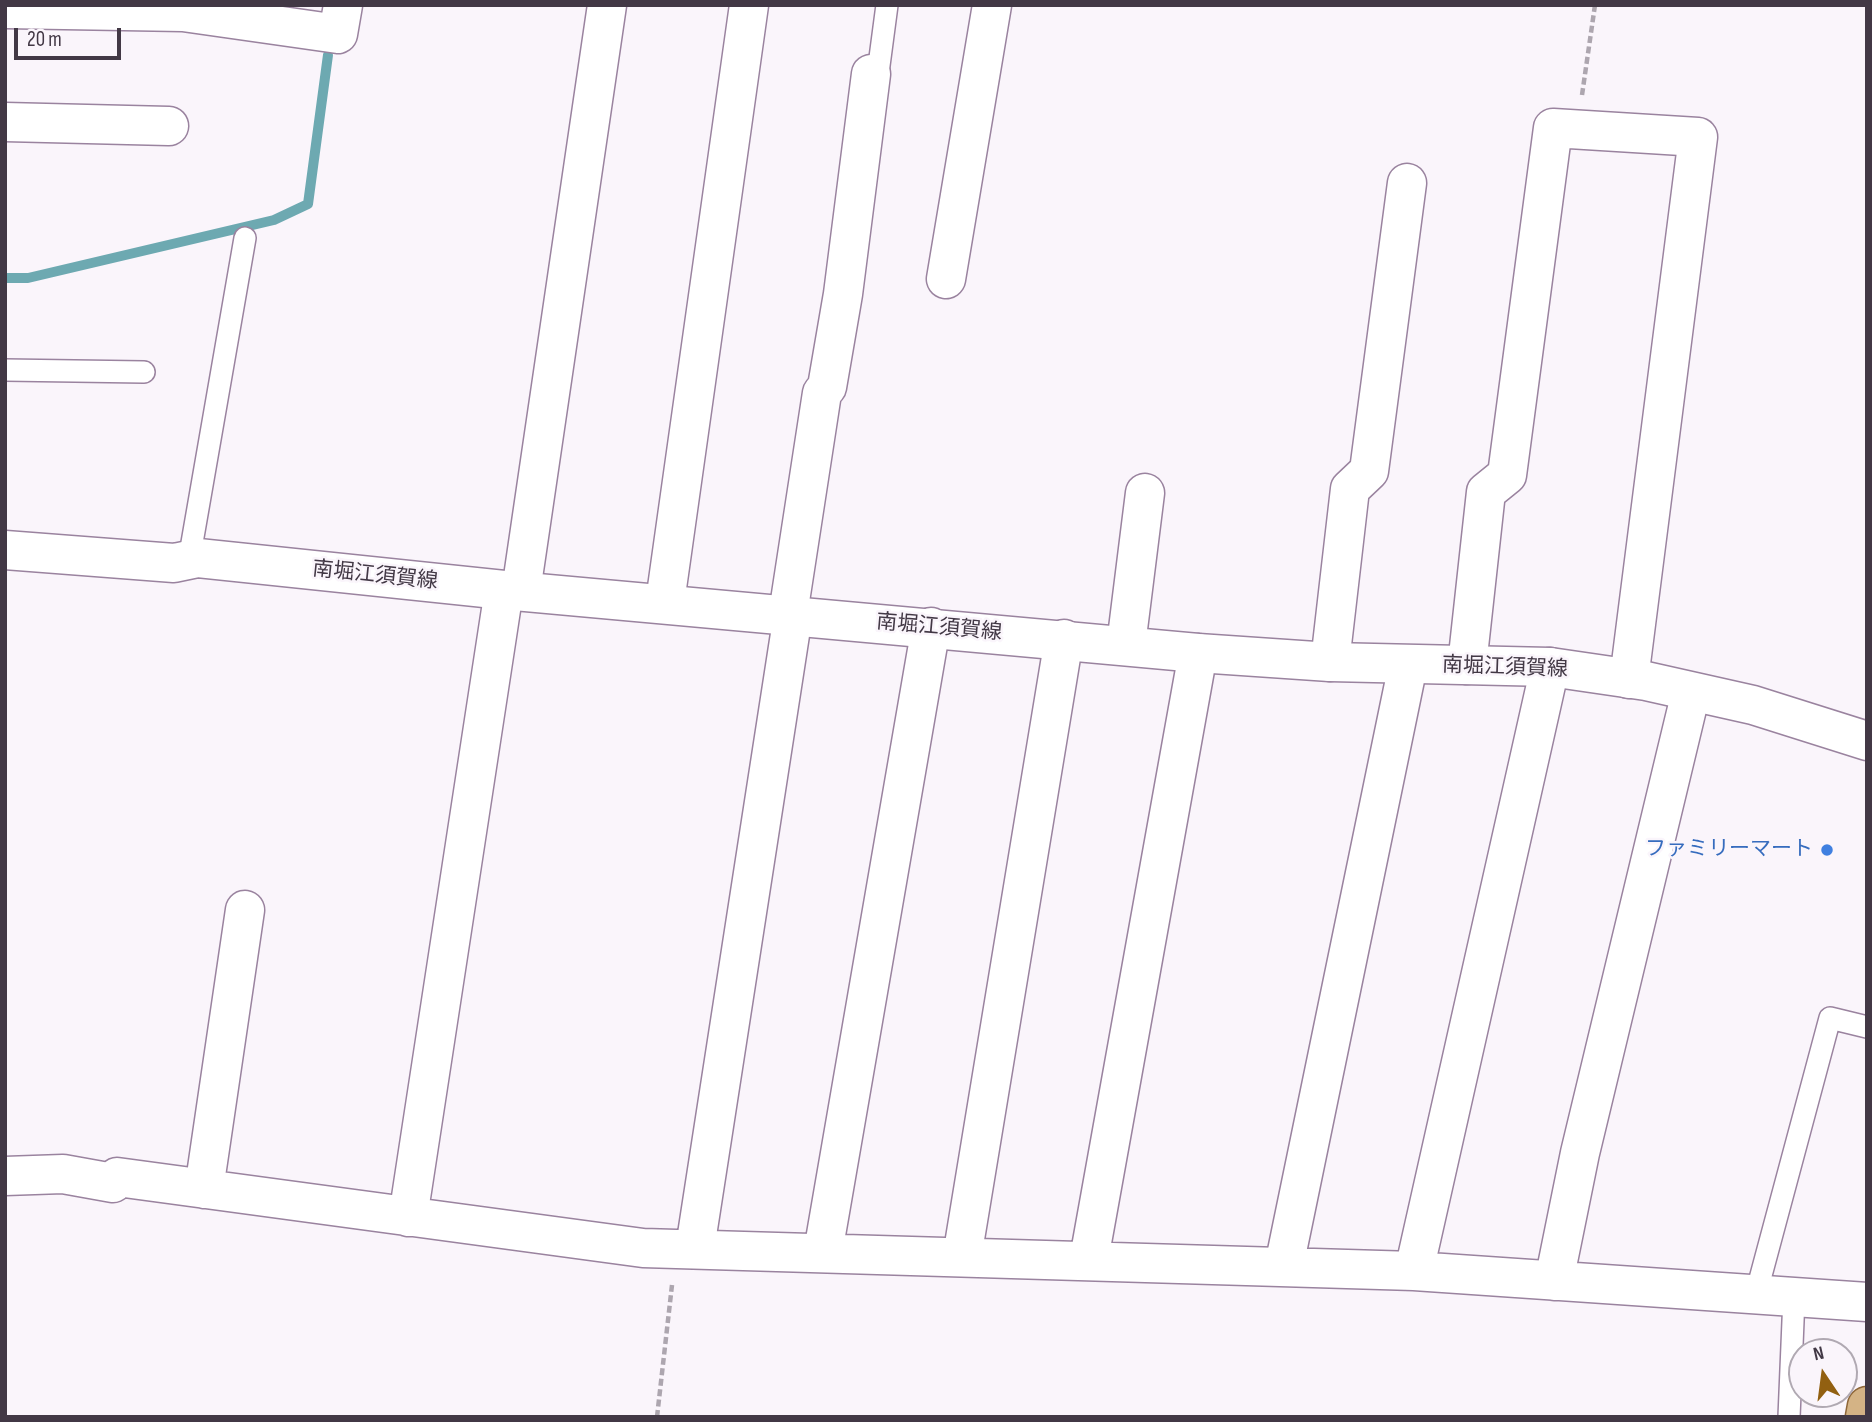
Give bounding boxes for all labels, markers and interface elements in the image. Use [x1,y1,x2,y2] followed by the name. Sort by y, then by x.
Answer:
[18,14,124,58] scale bar
[27,27,62,52] text: 20 m
[311,557,439,595] street label: 南堀江須賀線
[875,610,1003,646] street label: 南堀江須賀線
[1442,653,1568,683] street label: 南堀江須賀線
[1645,837,1813,863] place label: ファミリーマート
[1819,842,1835,858] marker: ファミリーマート
[1788,1338,1858,1408] north arrow
[1811,1342,1826,1366] text: N

